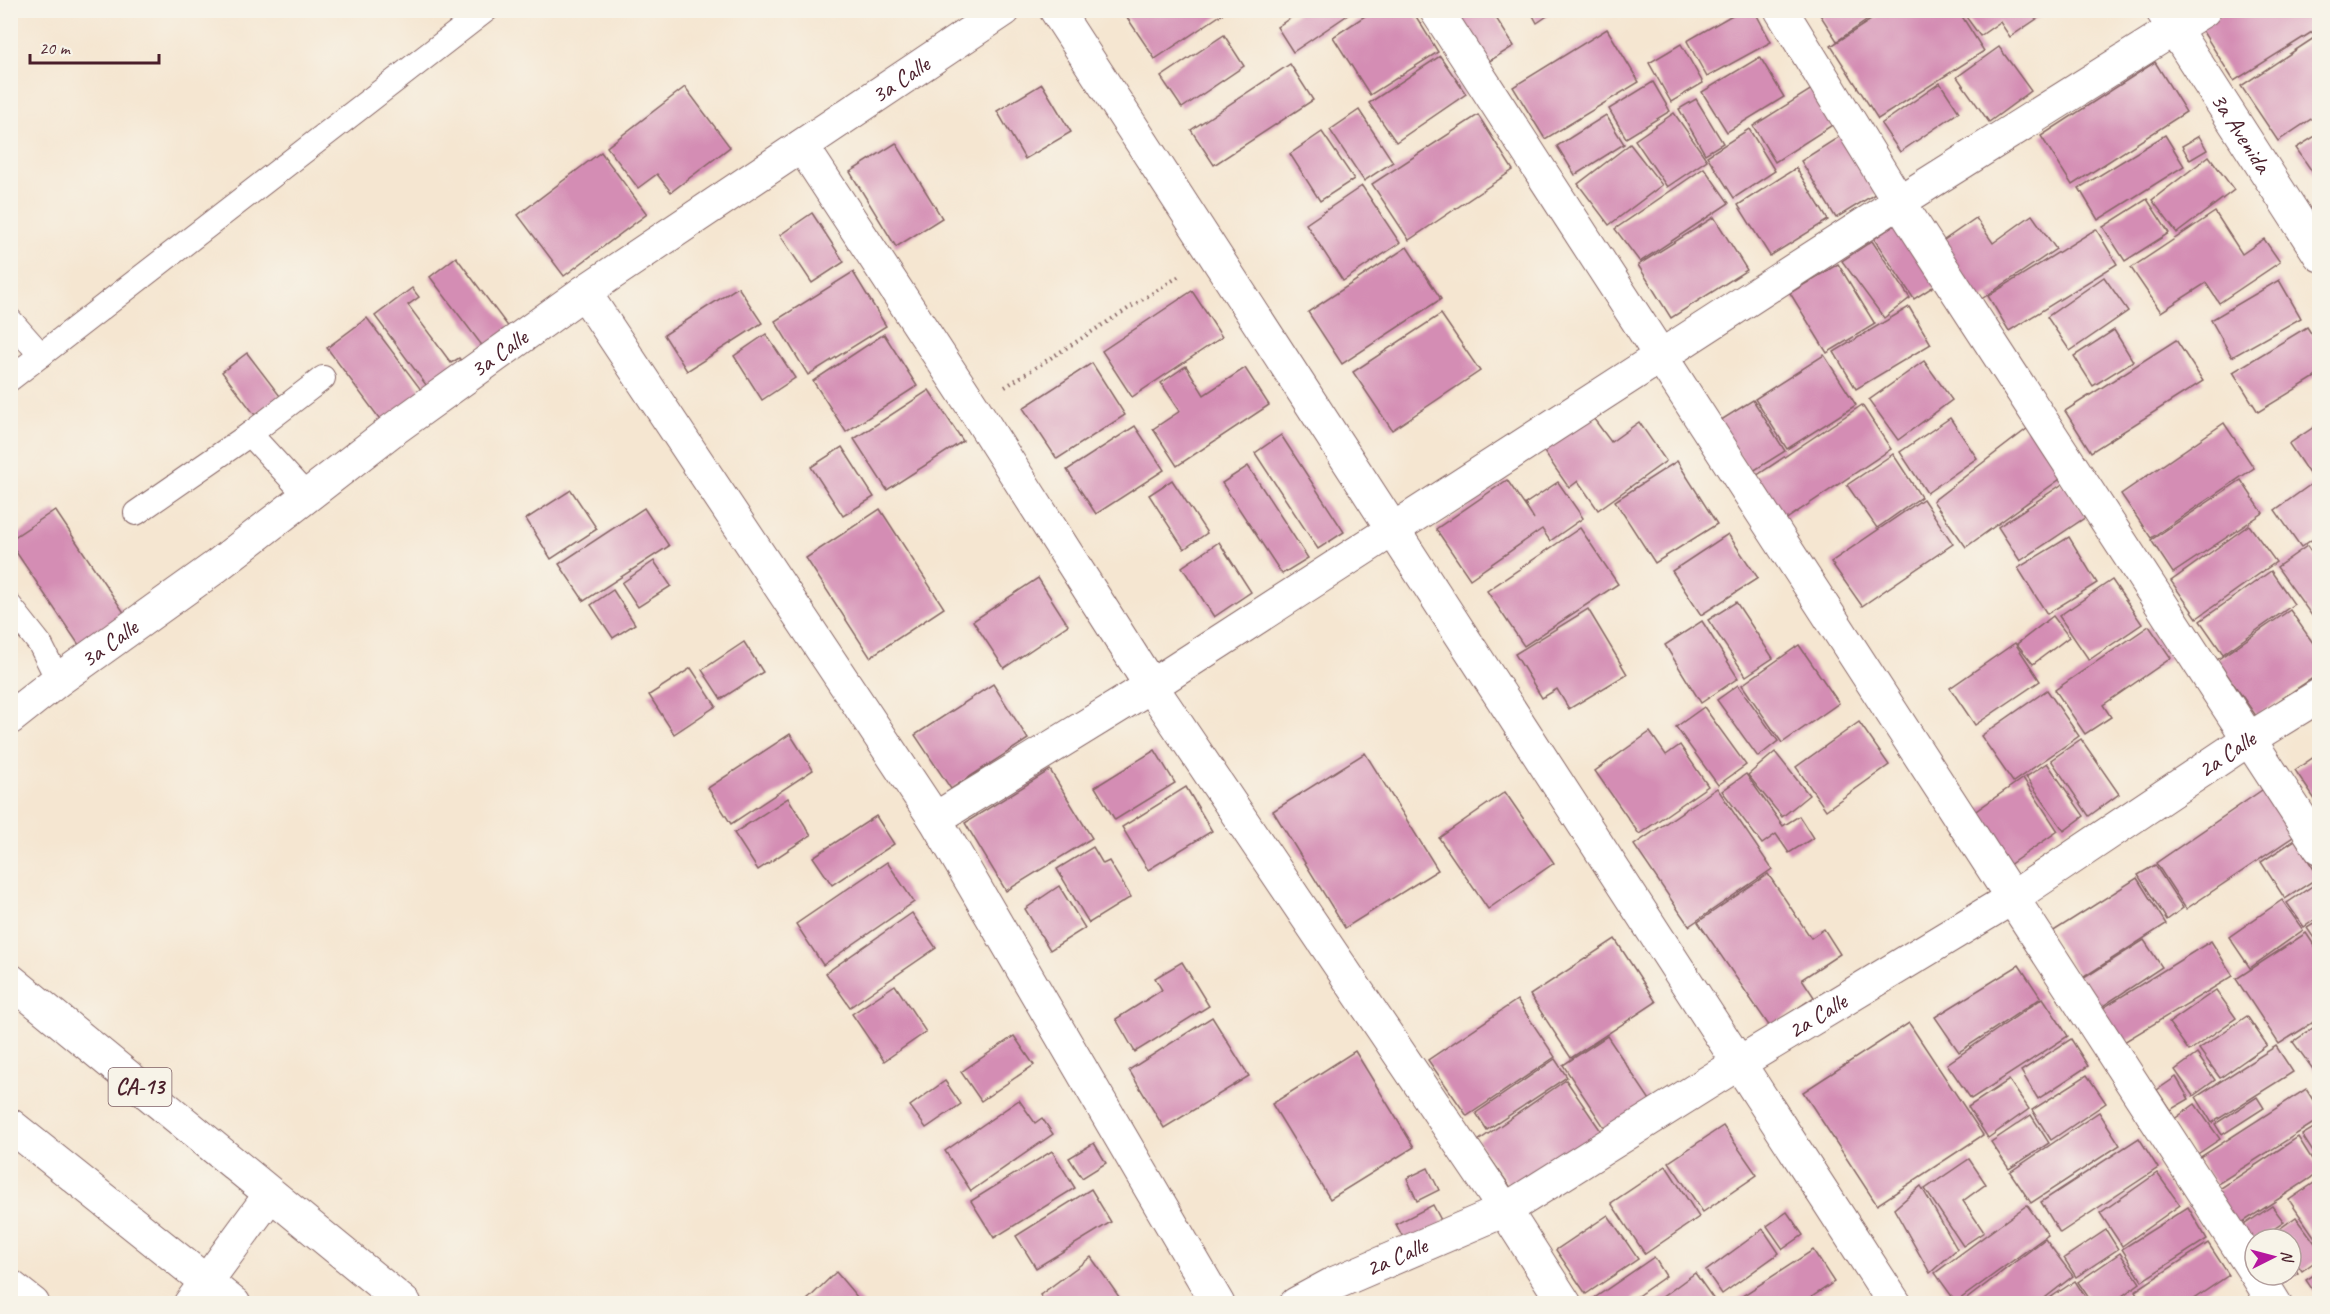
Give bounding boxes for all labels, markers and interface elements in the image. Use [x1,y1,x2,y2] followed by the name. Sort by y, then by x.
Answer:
[30,27,159,65] scale bar
[39,37,72,59] text: 20 m
[865,48,937,110] street label: 3a Calle
[2204,87,2279,180] street label: 3a Avenida
[464,321,535,384] street label: 3a Calle
[74,611,146,674] street label: 3a Calle
[2192,722,2263,784] street label: 2a Calle
[1782,985,1854,1045] street label: 2a Calle
[108,1068,172,1106] road number: CA-13
[2243,1227,2303,1287] north arrow
[1361,1229,1434,1283] street label: 2a Calle
[2276,1250,2298,1265] text: N

